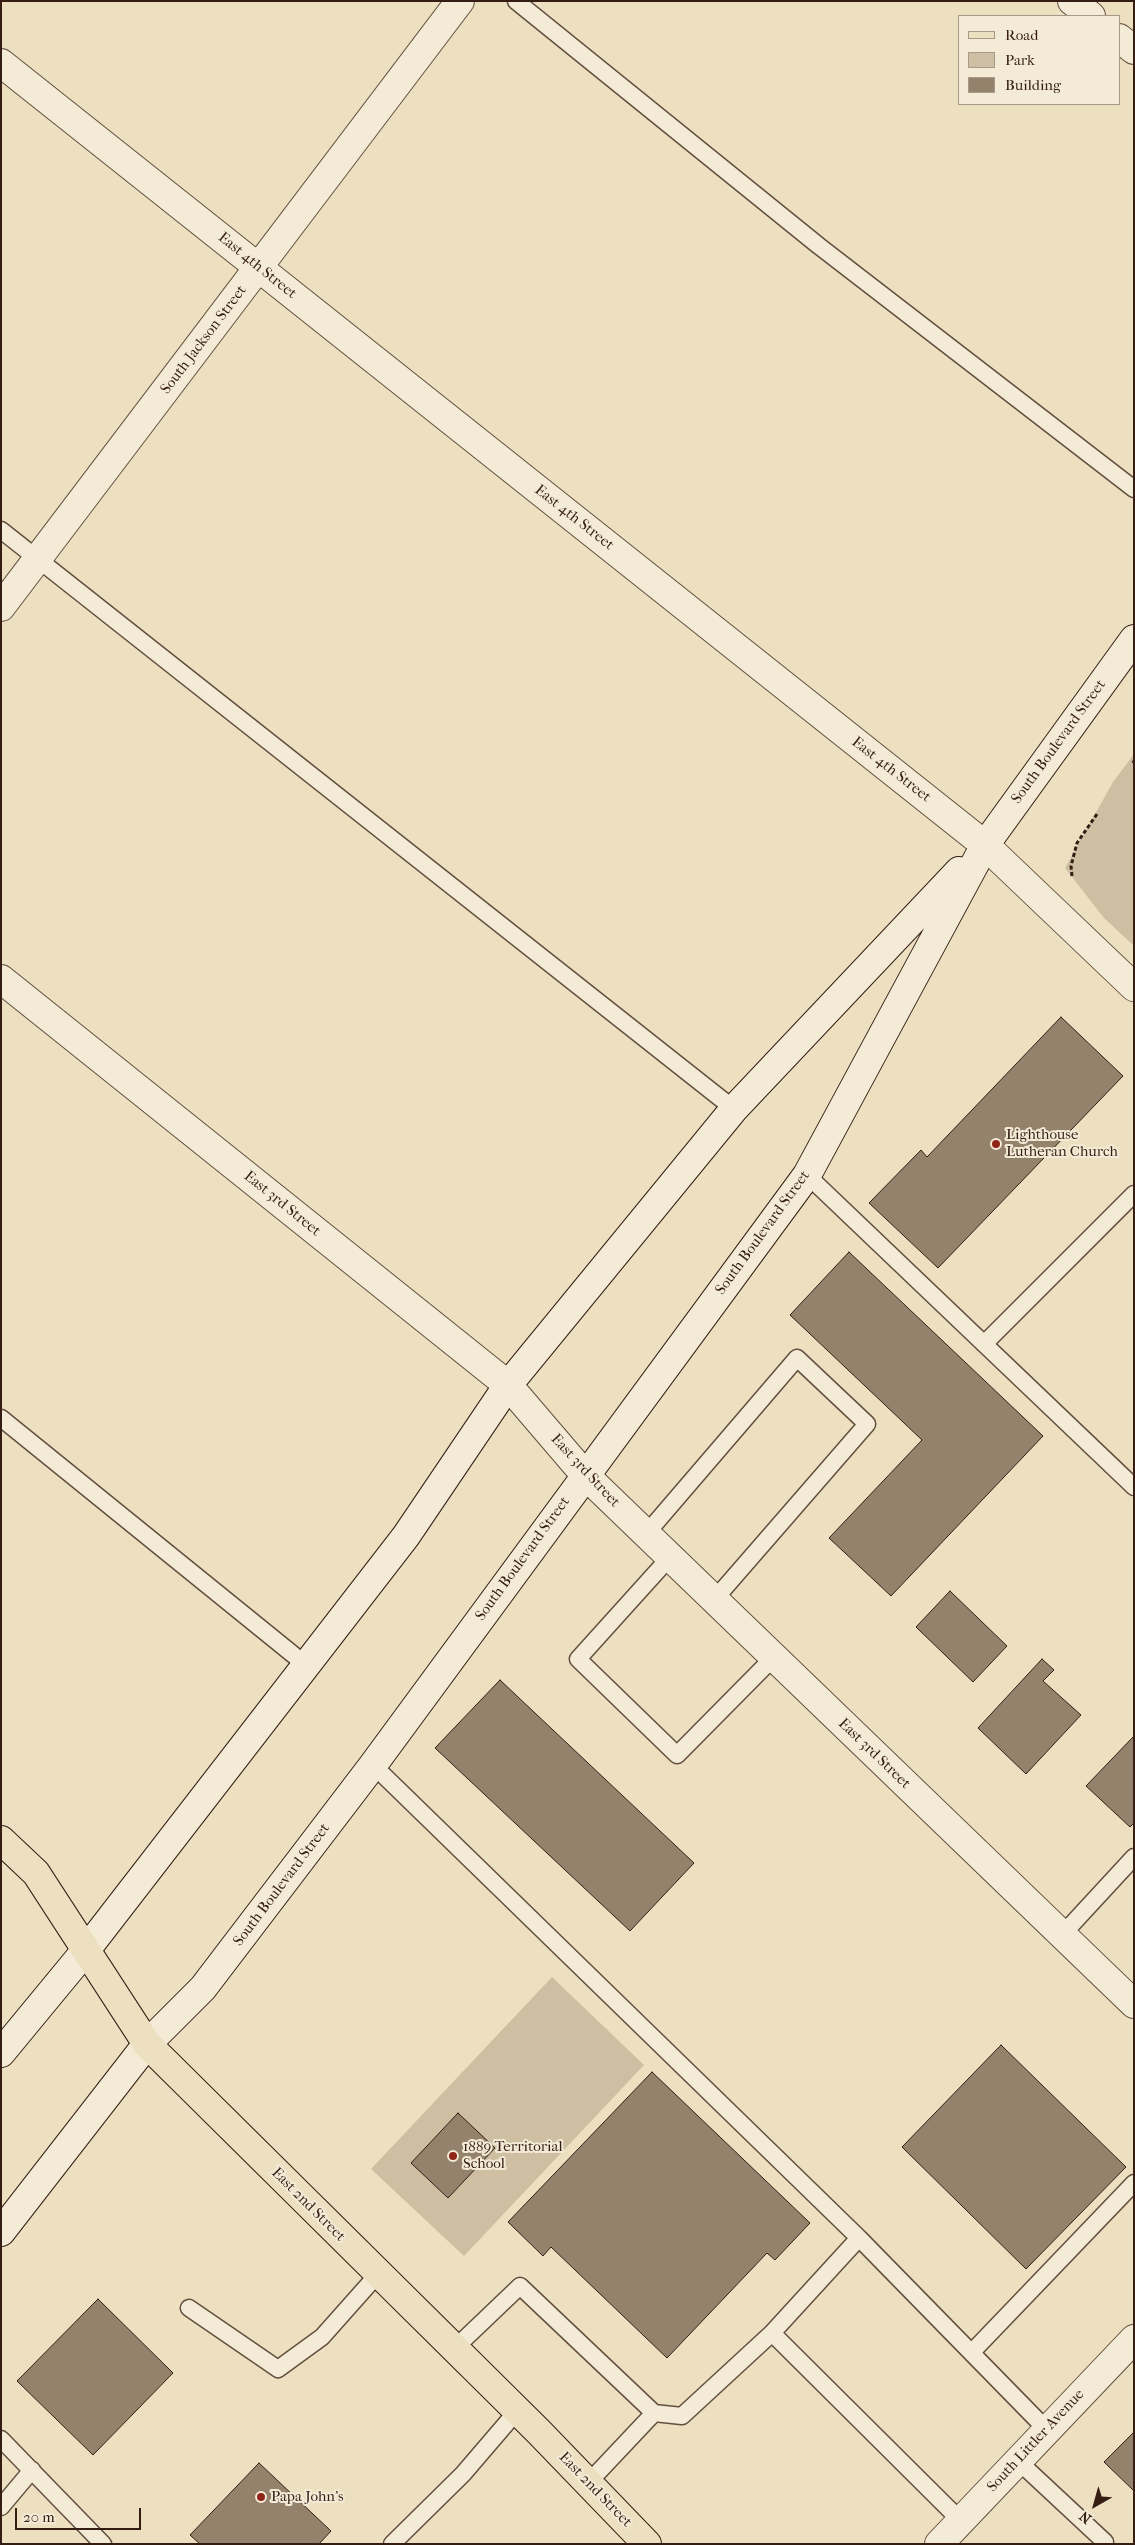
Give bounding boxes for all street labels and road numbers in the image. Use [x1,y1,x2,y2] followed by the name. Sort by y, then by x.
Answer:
[214,229,300,303] street label: East 4th Street
[157,282,251,398] street label: South Jackson Street
[531,481,617,555] street label: East 4th Street
[1008,676,1110,808] street label: South Boulevard Street
[848,733,934,807] street label: East 4th Street
[712,1167,814,1299] street label: South Boulevard Street
[240,1168,324,1240] street label: East 3rd Street
[547,1431,623,1511] street label: East 3rd Street
[472,1493,574,1625] street label: South Boulevard Street
[834,1715,914,1793] street label: East 3rd Street
[230,1820,334,1950] street label: South Boulevard Street
[267,2164,349,2246] street label: East 2nd Street
[984,2386,1088,2496] street label: South Littler Avenue
[555,2449,635,2531] street label: East 2nd Street

